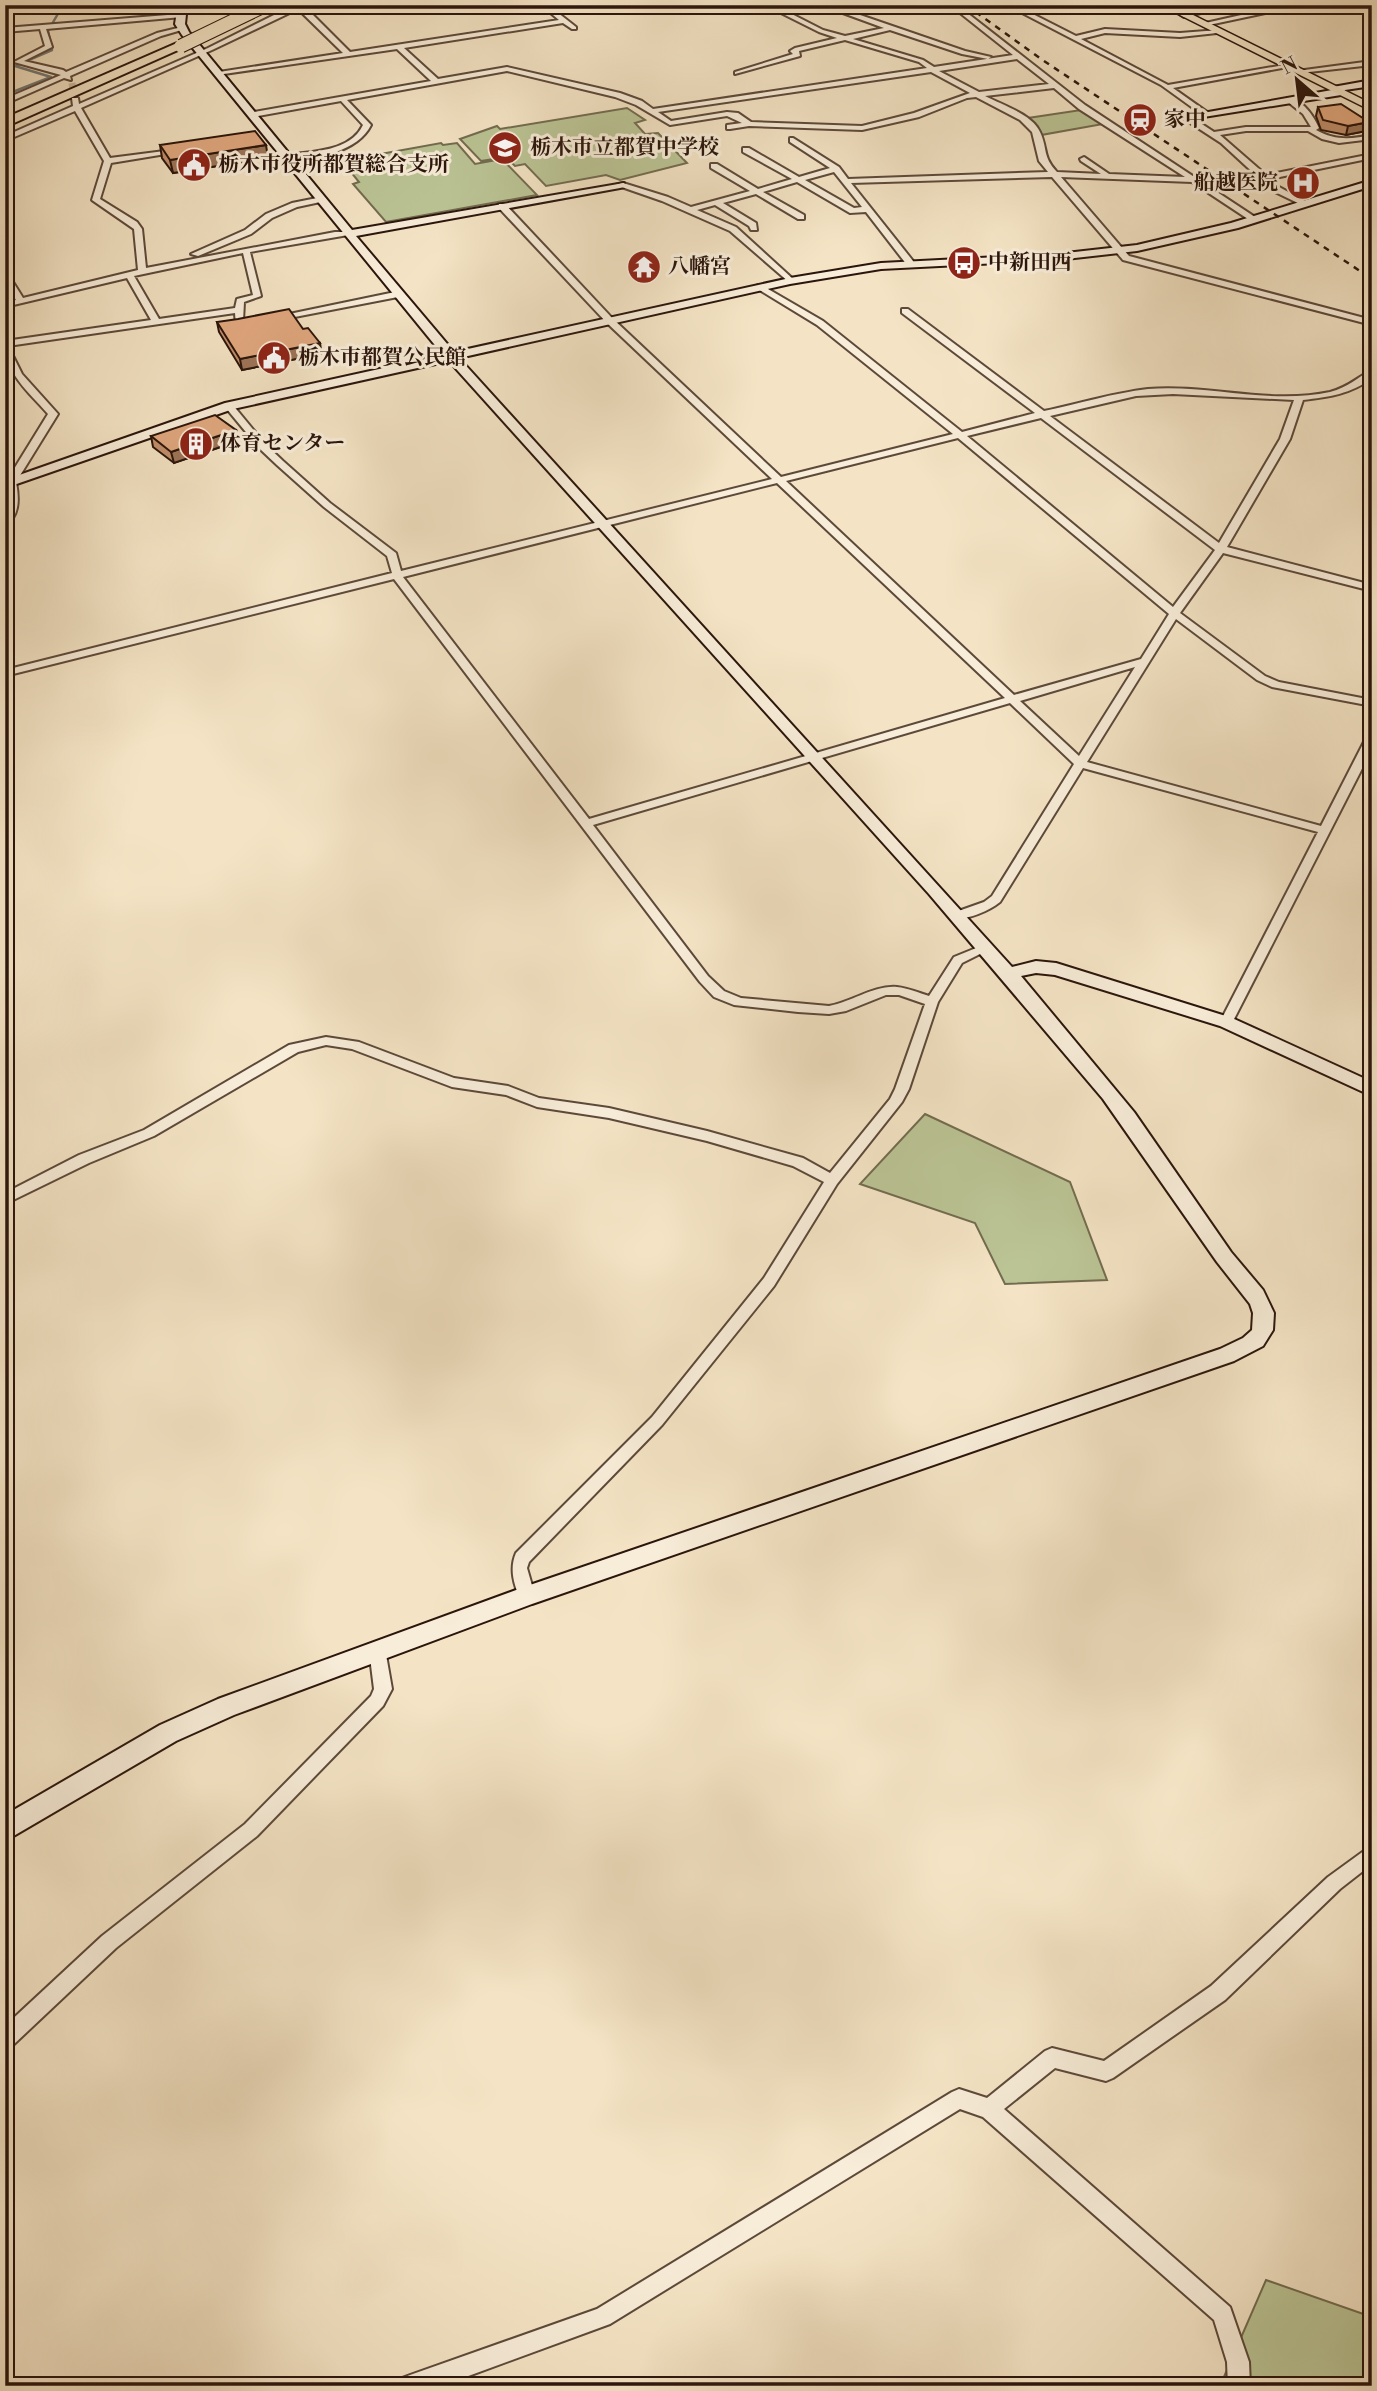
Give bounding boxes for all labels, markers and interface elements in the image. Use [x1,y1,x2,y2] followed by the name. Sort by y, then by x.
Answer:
[1262,46,1332,116] north arrow
[1277,52,1302,80] text: N
[1121,101,1159,139] station icon: 家中
[1164,107,1206,133] place label: 家中
[486,129,524,167] school or university icon: 栃木市立都賀中学校
[530,135,719,161] place label: 栃木市立都賀中学校
[175,146,213,184] public building icon: 栃木市役所都賀総合支所
[218,152,449,178] place label: 栃木市役所都賀総合支所
[1284,164,1322,202] hospital icon: 船越医院
[1194,170,1278,196] place label: 船越医院
[945,244,983,282] bus stop icon: 中新田西
[625,248,663,286] temple icon: 八幡宮
[988,250,1072,276] place label: 中新田西
[668,254,731,280] place label: 八幡宮
[255,339,293,377] public building icon: 栃木市都賀公民館
[298,345,466,371] place label: 栃木市都賀公民館
[177,425,215,463] building icon: 体育センター
[220,431,345,457] place label: 体育センター

